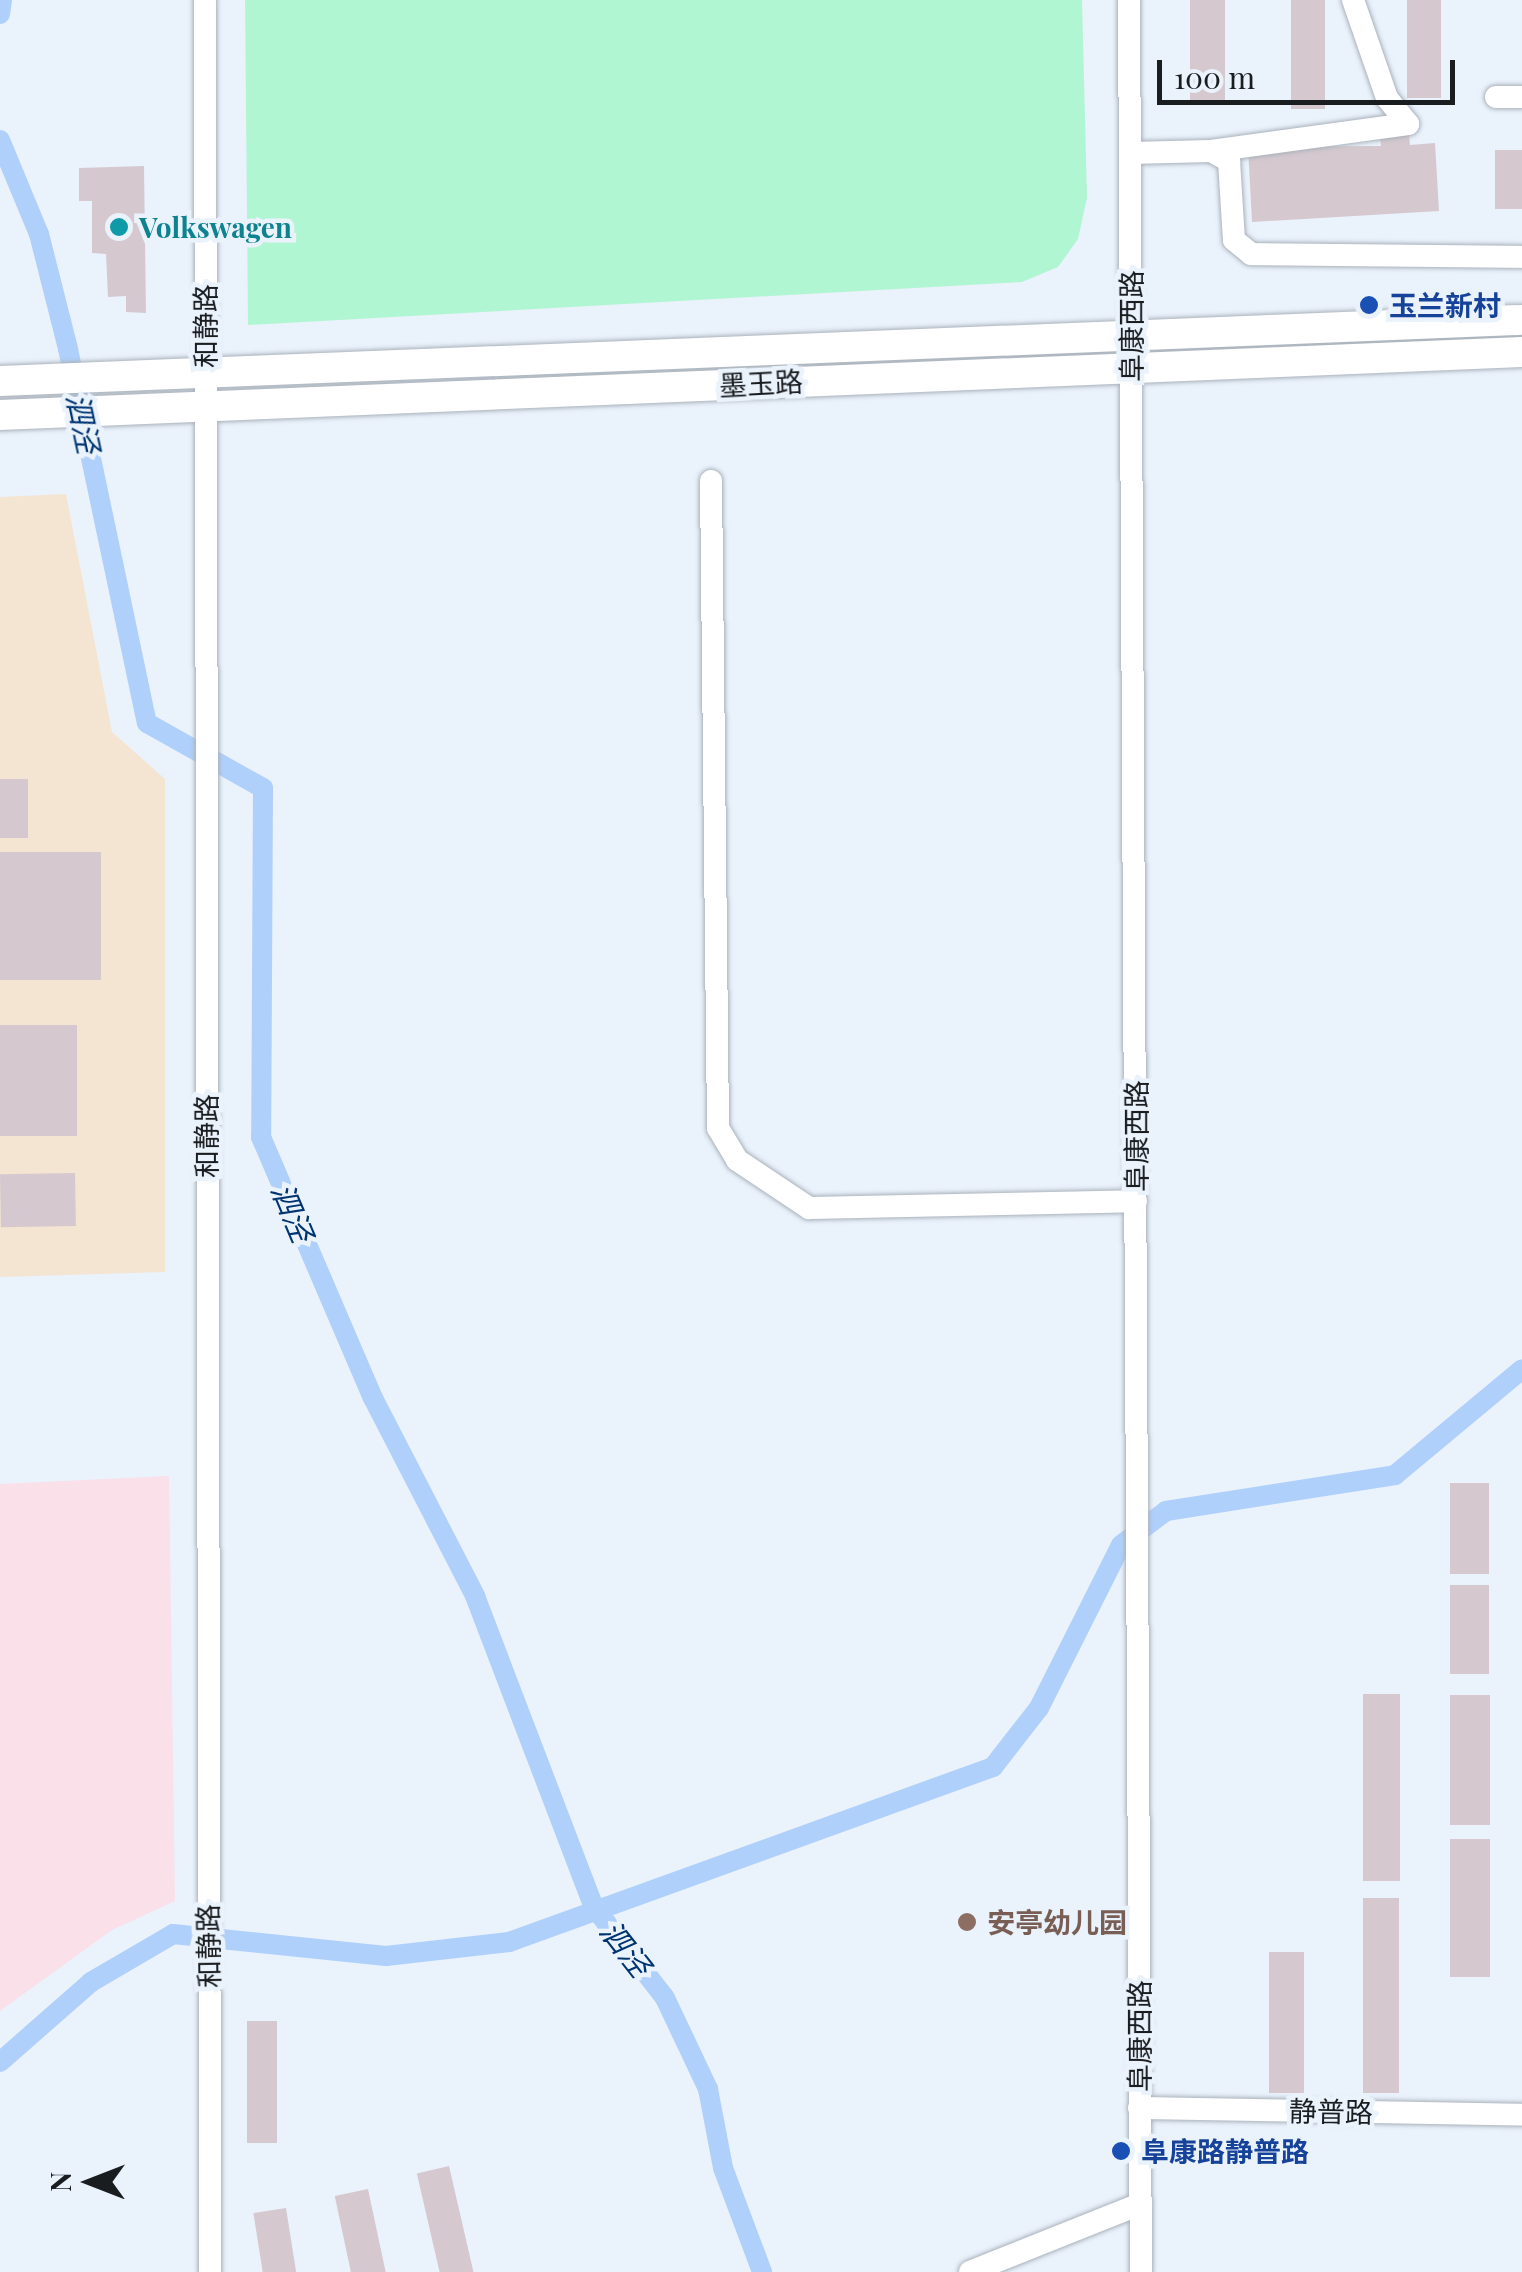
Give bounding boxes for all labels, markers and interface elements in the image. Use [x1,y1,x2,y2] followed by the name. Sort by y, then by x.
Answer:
[1162,40,1460,102] scale bar
[1174,57,1255,97] text: 100 m
[139,210,292,244] place label: Volkswagen
[108,216,130,238] marker: Volkswagen
[1114,270,1148,382] street label: 阜康西路
[188,284,222,368] street label: 和静路
[1389,288,1501,322] place label: 玉兰新村
[1358,294,1380,316] marker: 玉兰新村
[718,364,804,402] street label: 墨玉路
[60,390,108,456] water label: 泗泾
[1119,1080,1153,1192] street label: 阜康西路
[189,1094,223,1178] street label: 和静路
[265,1177,321,1247] water label: 泗泾
[190,1904,226,1988] street label: 和静路
[987,1905,1127,1939] place label: 安亭幼儿园
[956,1911,978,1933] marker: 安亭幼儿园
[593,1913,659,1983] water label: 泗泾
[1122,1980,1156,2092] street label: 阜康西路
[1289,2093,1373,2129] street label: 静普路
[40,2132,140,2232] north arrow
[1141,2134,1309,2168] place label: 阜康路静普路
[1110,2140,1132,2162] marker: 阜康路静普路
[41,2172,78,2192] text: N

